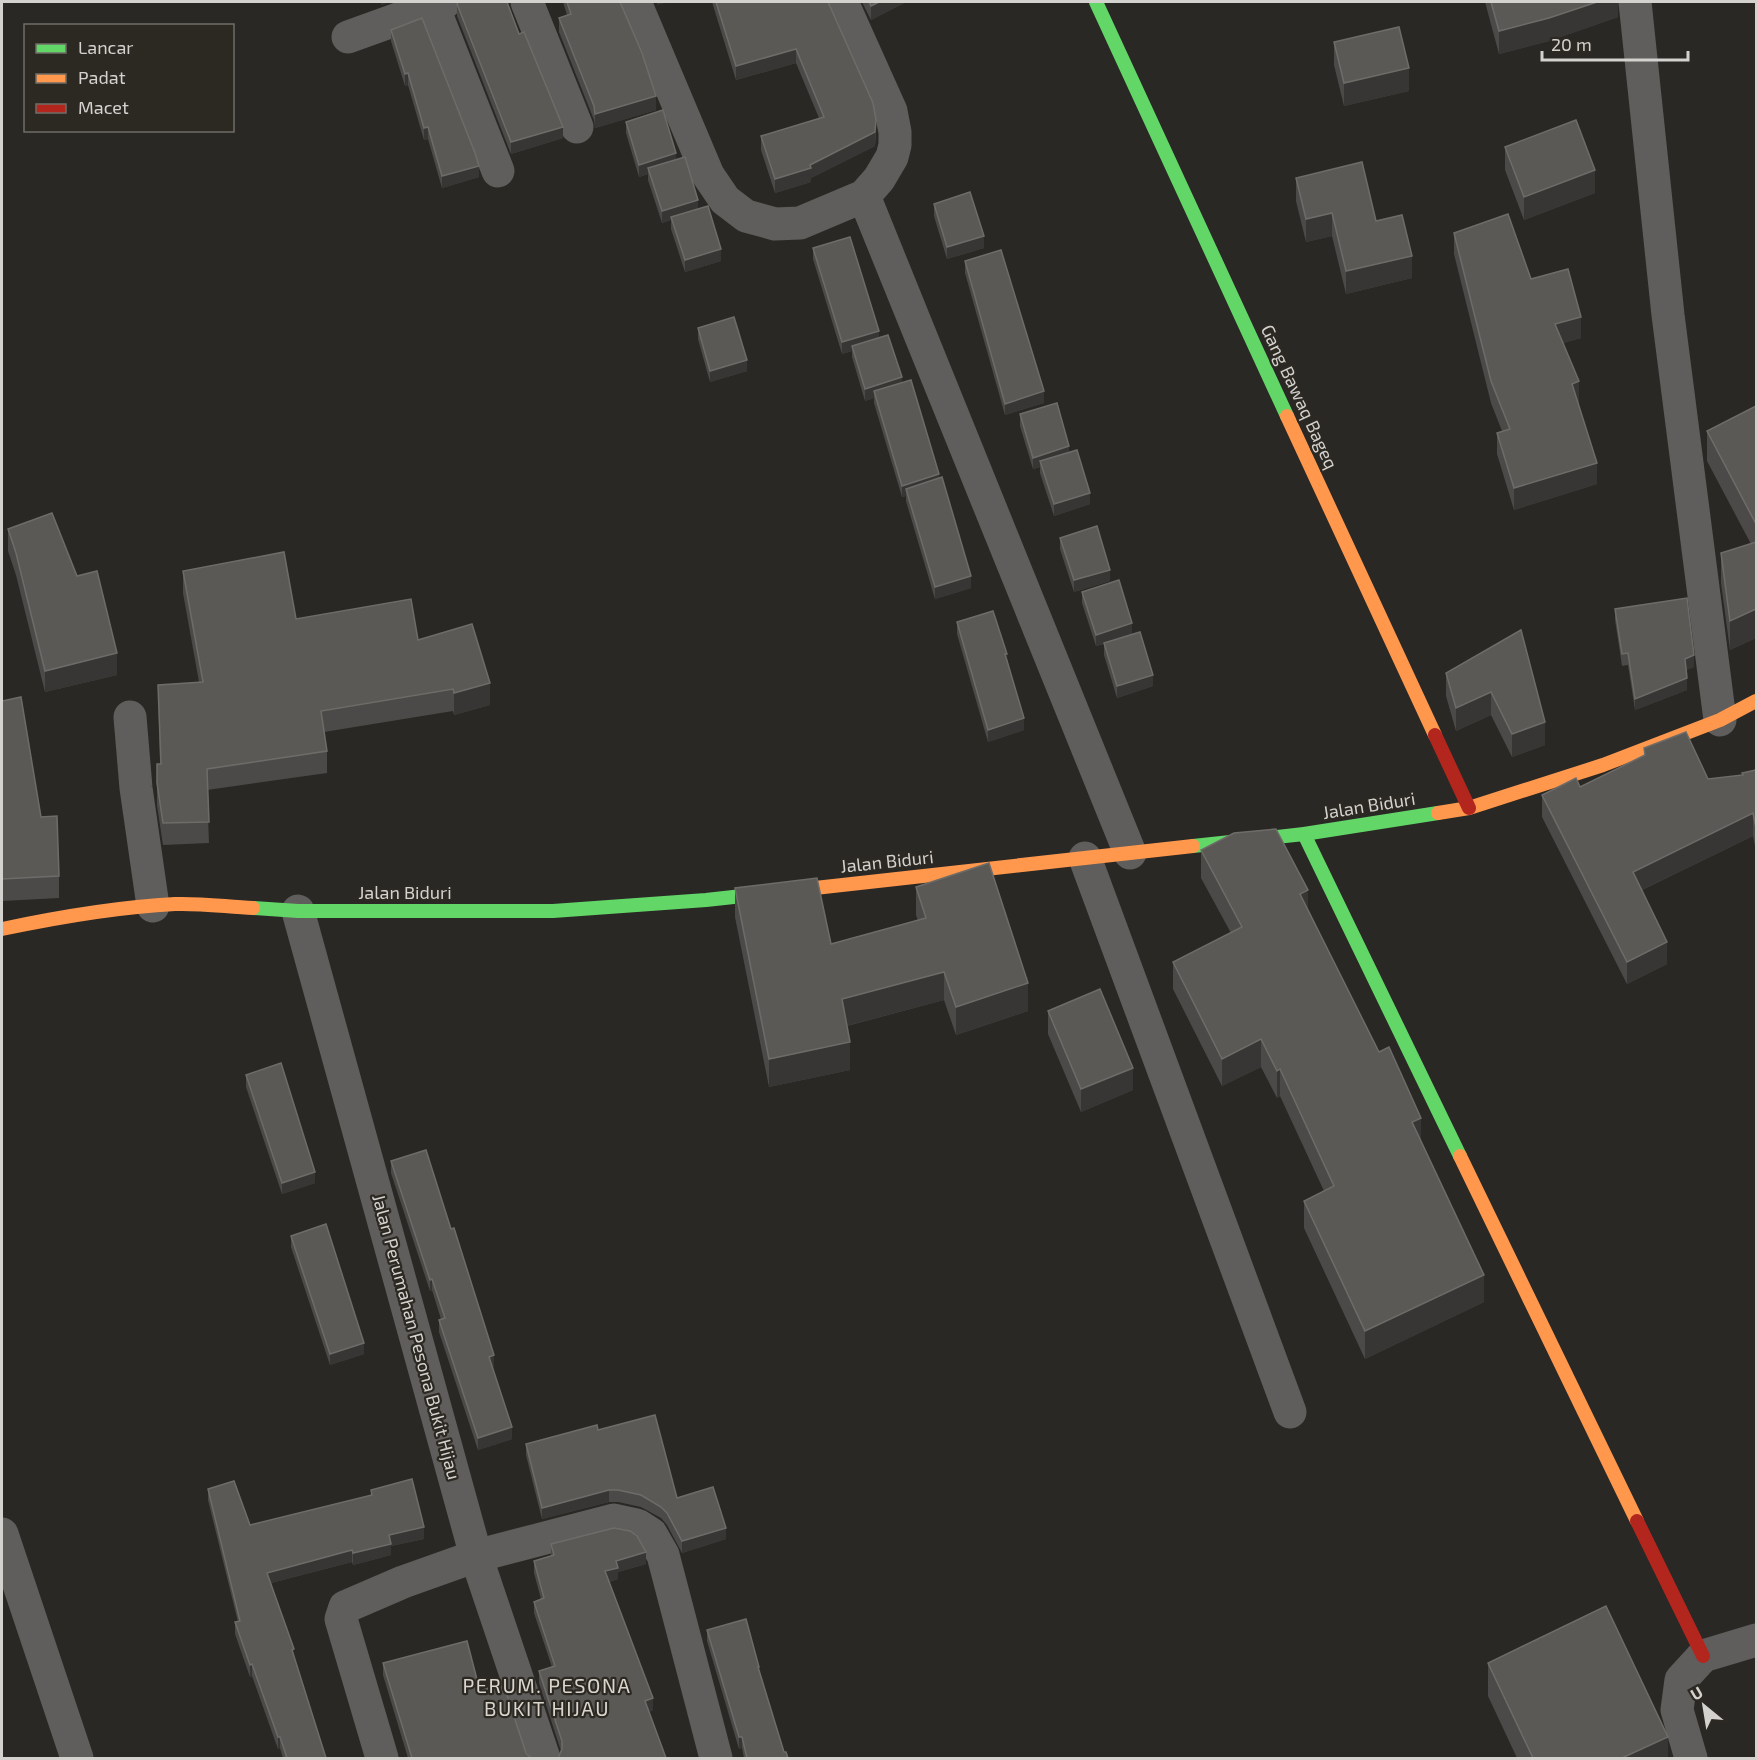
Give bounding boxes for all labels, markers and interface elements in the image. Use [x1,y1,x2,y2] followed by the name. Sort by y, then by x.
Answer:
[24,24,234,132] legend
[1542,24,1688,62] scale bar
[1551,33,1592,55] text: 20 m
[78,36,134,58] text: Lancar
[78,66,126,88] text: Padat
[78,96,129,118] text: Macet
[1257,321,1343,472] street label: Gang Bawaq Bageq
[1321,787,1417,823] street label: Jalan Biduri
[839,845,935,877] street label: Jalan Biduri
[358,881,452,903] street label: Jalan Biduri
[368,1192,466,1482] street label: Jalan Perumahan Pesona Bukit Hijau
[463,1673,631,1720] district label: PERUM. PESONA BUKIT HIJAU
[1674,1676,1734,1736] north arrow
[1687,1682,1706,1704] text: U

